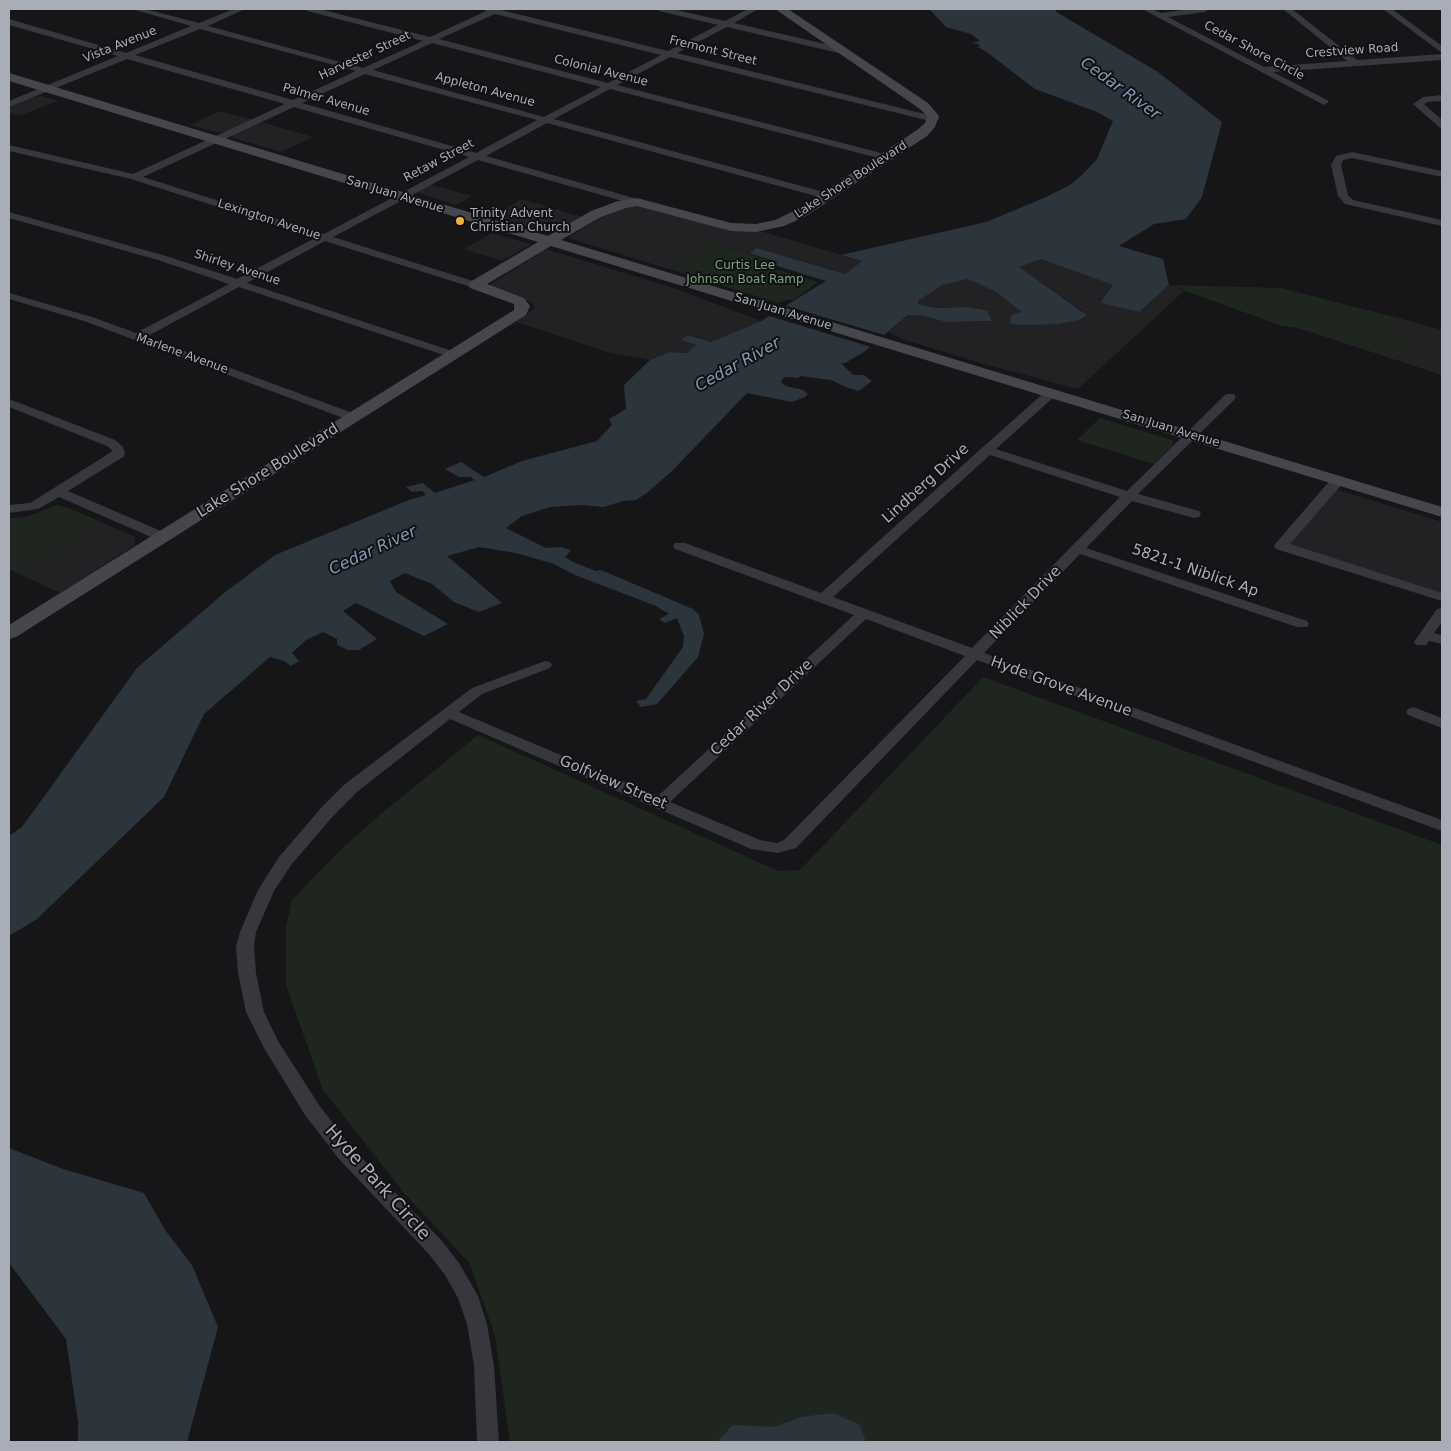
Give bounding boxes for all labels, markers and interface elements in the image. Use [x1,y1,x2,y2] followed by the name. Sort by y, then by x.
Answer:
[1201,18,1307,84] street label: Cedar Shore Circle
[81,24,159,66] street label: Vista Avenue
[317,28,413,84] street label: Harvester Street
[668,33,758,69] street label: Fremont Street
[1305,41,1399,61] street label: Crestview Road
[552,52,650,90] street label: Colonial Avenue
[1076,54,1164,124] water label: Cedar River
[434,70,536,110] street label: Appleton Avenue
[281,81,371,119] street label: Palmer Avenue
[401,136,477,186] street label: Retaw Street
[792,138,910,222] street label: Lake Shore Boulevard
[345,173,445,217] street label: San Juan Avenue
[216,197,322,243] street label: Lexington Avenue
[470,207,570,235] place label: Trinity Advent Christian Church
[454,215,466,227] marker: Trinity Advent Christian Church
[192,247,282,289] street label: Shirley Avenue
[686,259,804,287] park label: Curtis Lee Johnson Boat Ramp
[733,290,833,334] street label: San Juan Avenue
[134,331,230,377] street label: Marlene Avenue
[692,334,784,396] water label: Cedar River
[1121,407,1221,451] street label: San Juan Avenue
[194,420,342,522] street label: Lake Shore Boulevard
[879,440,973,528] street label: Lindberg Drive
[326,522,420,580] water label: Cedar River
[1129,541,1261,601] street label: 5821-1 Niblick Ap
[987,563,1065,643] street label: Niblick Drive
[988,653,1134,721] street label: Hyde Grove Avenue
[707,656,817,760] street label: Cedar River Drive
[556,752,670,814] street label: Golfview Street
[320,1121,434,1245] street label: Hyde Park Circle

